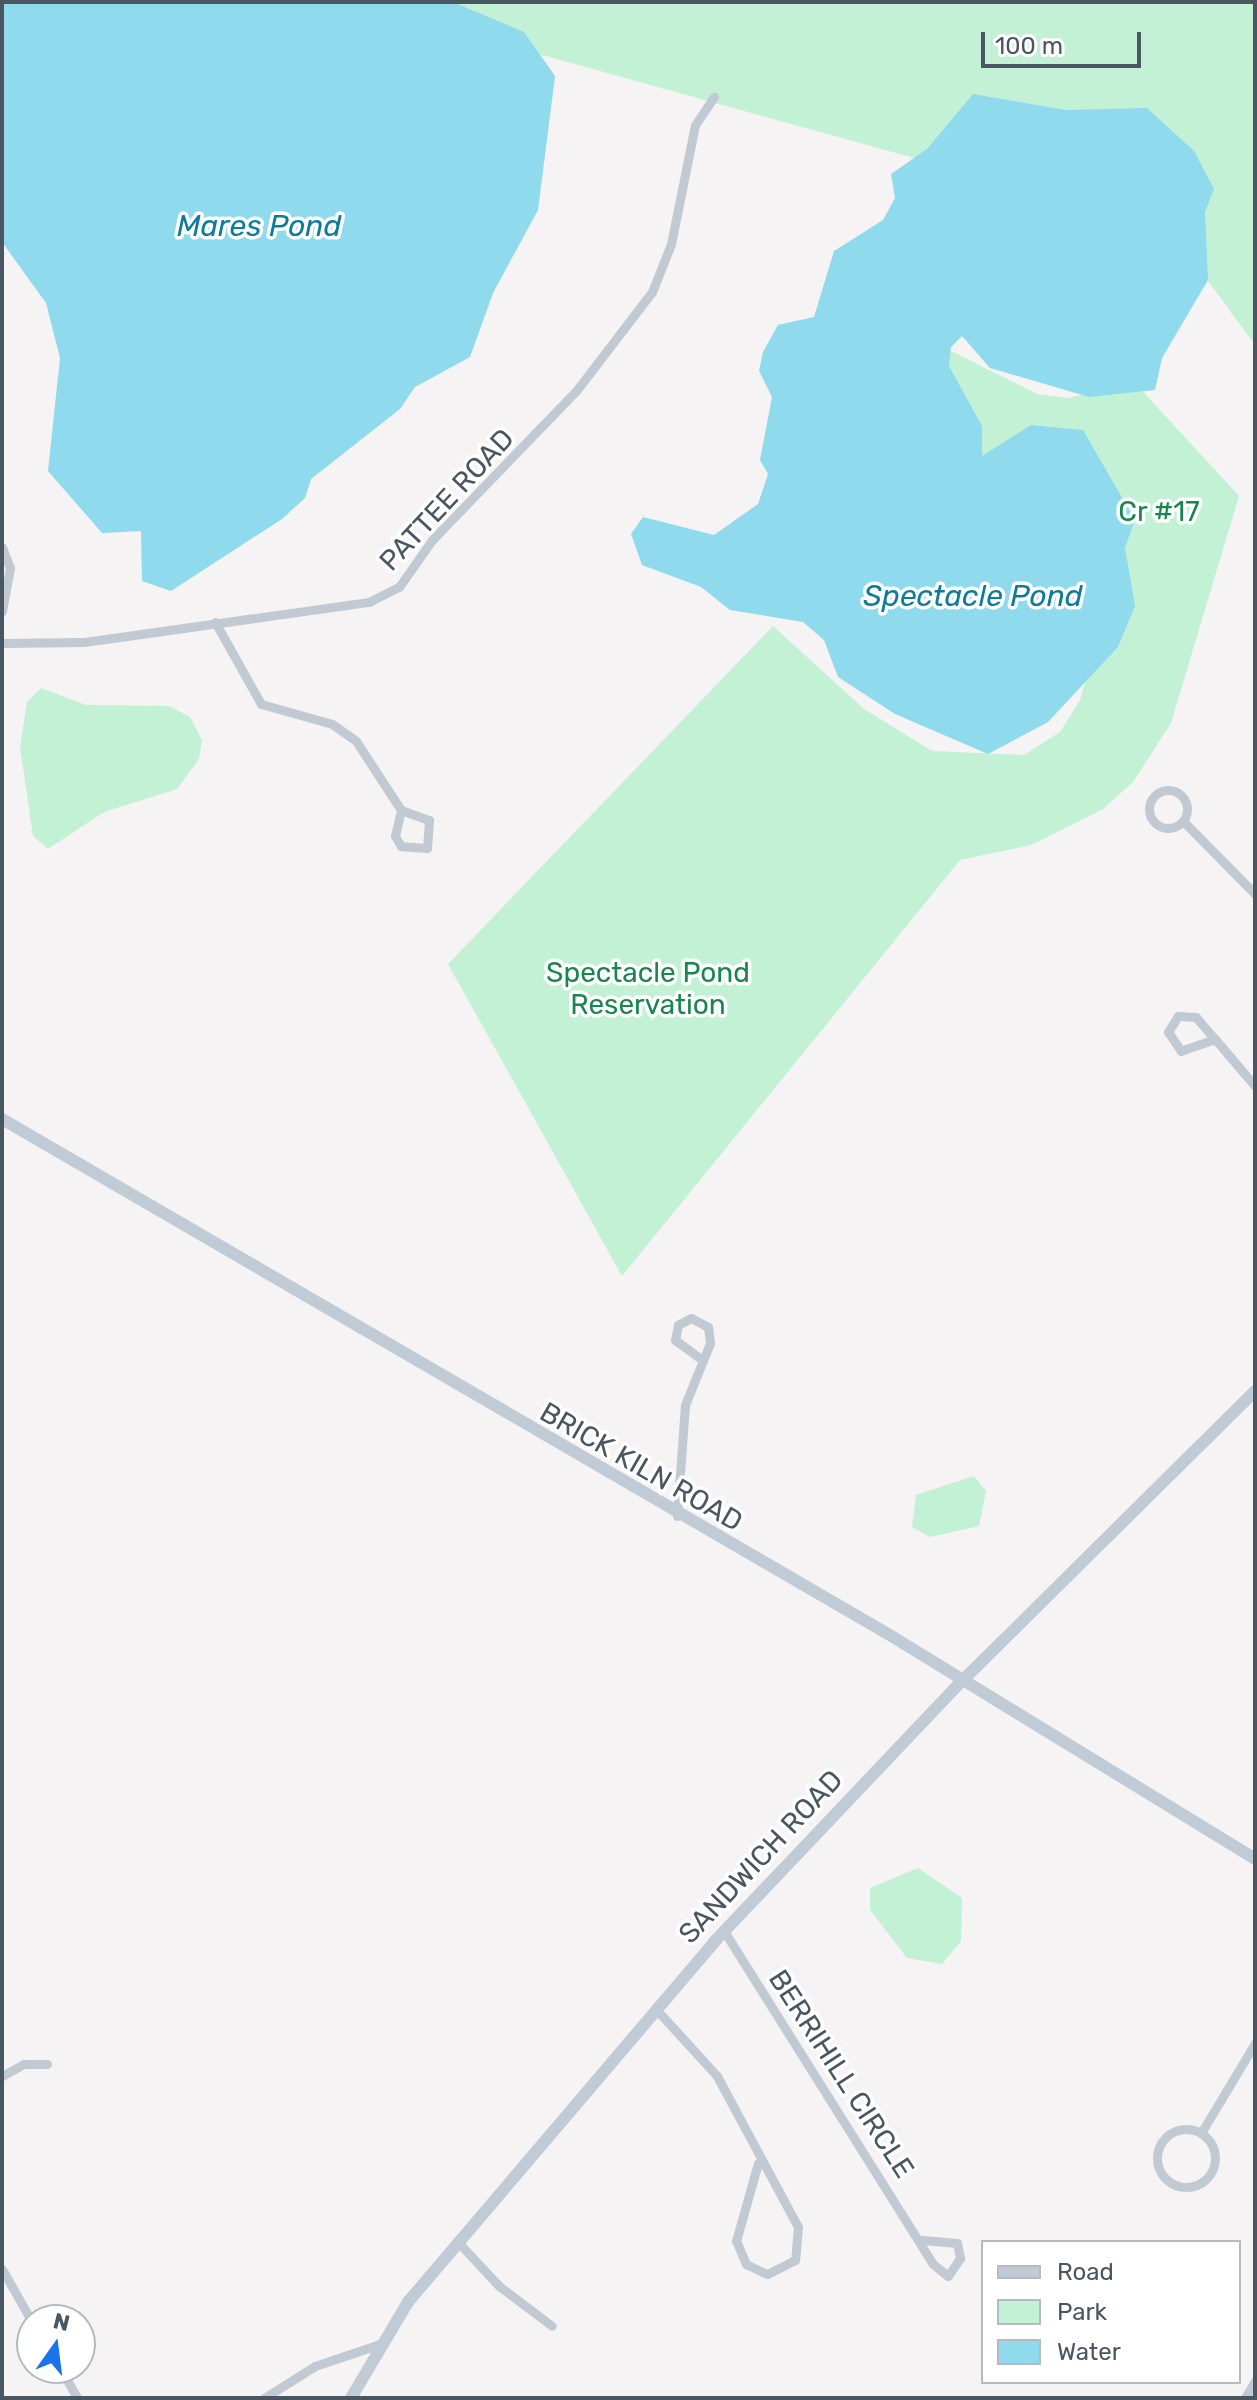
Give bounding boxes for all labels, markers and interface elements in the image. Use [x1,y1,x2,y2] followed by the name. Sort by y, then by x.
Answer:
[985,16,1145,66] scale bar
[995,32,1063,60] text: 100 m
[177,208,341,244] water label: Mares Pond
[373,422,521,578] street label: PATTEE ROAD
[1118,495,1200,529] park label: Cr #17
[863,578,1083,614] water label: Spectacle Pond
[546,956,750,1022] park label: Spectacle Pond Reservation
[534,1395,748,1539] street label: BRICK KILN ROAD
[672,1763,850,1951] street label: SANDWICH ROAD
[761,1963,921,2185] street label: BERRIHILL CIRCLE
[981,2240,1241,2384] legend
[1057,2258,1114,2286] text: Road
[1057,2298,1107,2326] text: Park
[16,2304,96,2384] north arrow
[50,2307,72,2337] text: N
[1057,2338,1121,2366] text: Water

